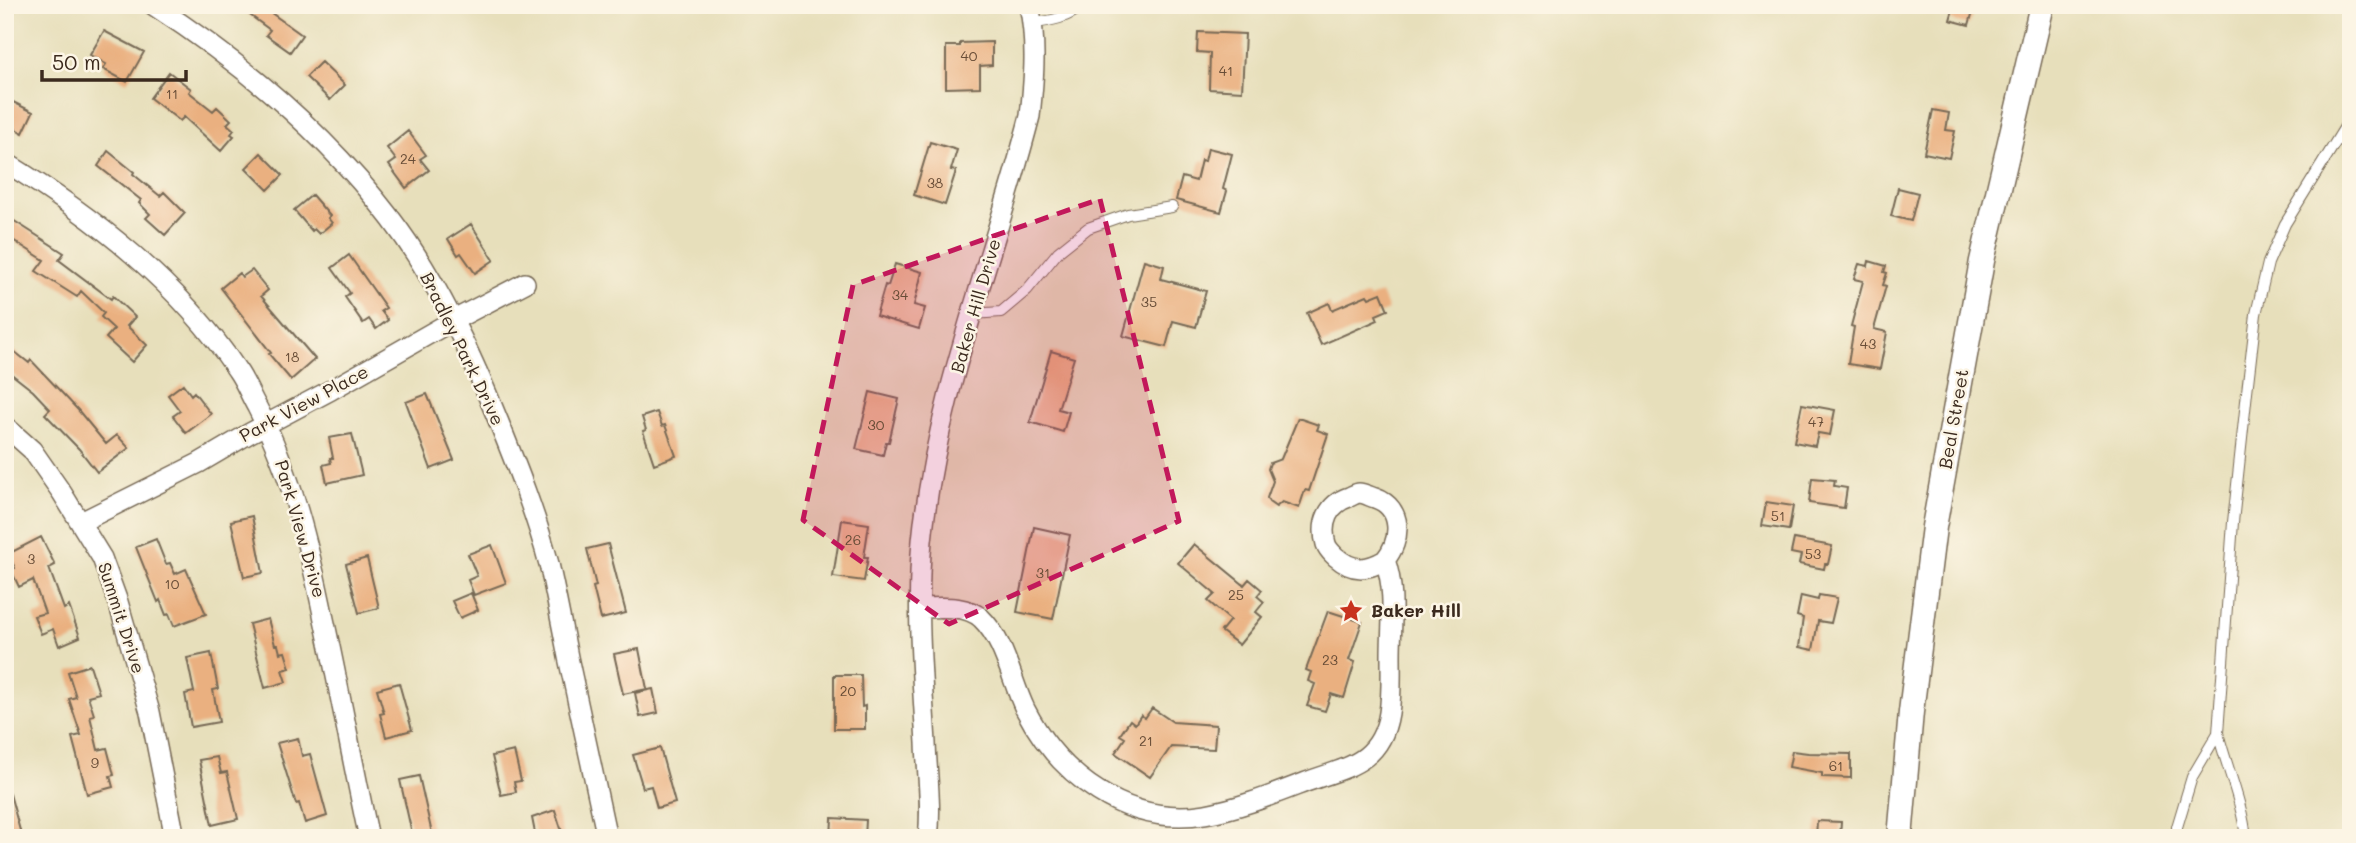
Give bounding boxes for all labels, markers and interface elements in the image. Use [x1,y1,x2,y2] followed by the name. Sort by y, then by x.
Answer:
[42,38,186,82] scale bar
[961,46,978,65] house number: 40
[52,48,101,75] text: 50 m
[1219,61,1233,80] house number: 41
[166,84,178,103] house number: 11
[400,149,417,168] house number: 24
[927,173,943,192] house number: 38
[944,236,1006,376] street label: Baker Hill Drive
[415,268,510,429] street label: Bradley Park Drive
[892,285,909,304] house number: 34
[1141,292,1157,311] house number: 35
[1860,334,1876,353] house number: 43
[285,347,299,366] house number: 18
[235,359,372,447] street label: Park View Place
[1932,367,1974,471] street label: Beal Street
[1808,412,1824,431] house number: 47
[868,415,885,434] house number: 30
[270,457,332,600] street label: Park View Drive
[1771,506,1785,525] house number: 51
[845,530,861,549] house number: 26
[1805,544,1821,563] house number: 53
[27,549,35,568] house number: 3
[93,559,151,676] street label: Summit Drive
[1036,563,1050,582] house number: 31
[165,574,180,593] house number: 10
[1228,585,1244,604] house number: 25
[1337,597,1365,625] place icon: Baker Hill
[1371,598,1461,622] place label: Baker Hill
[1322,650,1338,669] house number: 23
[840,681,857,700] house number: 20
[1139,731,1153,750] house number: 21
[91,753,99,772] house number: 9
[1829,756,1843,775] house number: 61

